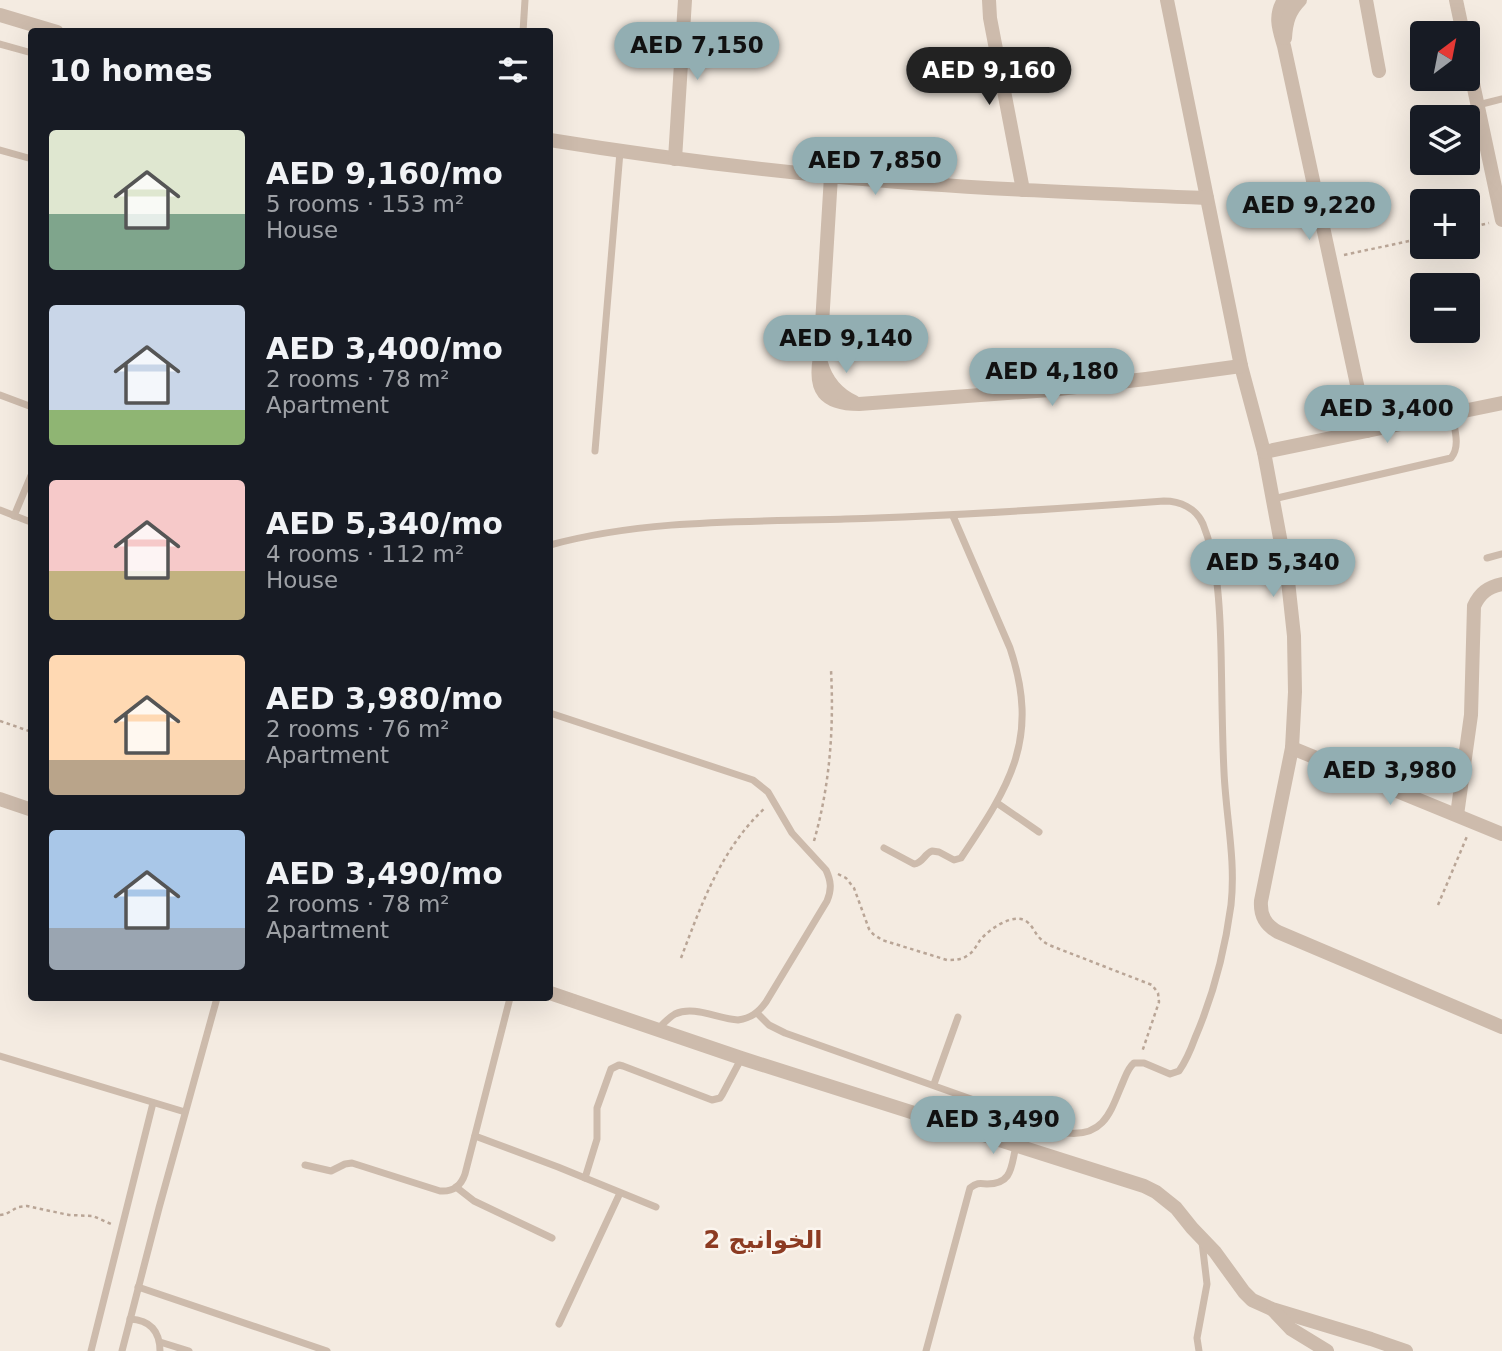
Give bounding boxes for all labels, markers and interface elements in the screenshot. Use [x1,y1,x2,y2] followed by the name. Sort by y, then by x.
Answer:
[1410,21,1480,91] north arrow
[1410,21,1480,343] map controls
[617,22,777,82] pin: AED 7,150
[630,32,764,58] text: AED 7,150
[909,48,1069,107] pin: AED 9,160
[494,51,532,89] icon: filters
[49,53,213,88] text: 10 homes
[922,57,1056,83] text: AED 9,160
[1410,105,1480,175] button: layers
[795,138,955,197] pin: AED 7,850
[808,147,942,173] text: AED 7,850
[266,156,503,191] text: AED 9,160/mo
[105,158,189,242] icon: home
[1229,182,1389,242] pin: AED 9,220
[1410,189,1480,259] button: +
[266,191,464,217] text: 5 rooms · 153 m²
[1242,192,1376,218] text: AED 9,220
[266,217,338,243] text: House
[1410,273,1480,343] button: −
[766,316,926,375] pin: AED 9,140
[779,325,913,351] text: AED 9,140
[266,331,503,366] text: AED 3,400/mo
[105,333,189,417] icon: home
[972,348,1132,408] pin: AED 4,180
[985,358,1119,384] text: AED 4,180
[266,366,450,392] text: 2 rooms · 78 m²
[1307,386,1467,445] pin: AED 3,400
[266,392,389,418] text: Apartment
[1320,395,1454,421] text: AED 3,400
[266,506,503,541] text: AED 5,340/mo
[105,508,189,592] icon: home
[1193,540,1353,599] pin: AED 5,340
[266,541,464,567] text: 4 rooms · 112 m²
[1206,549,1340,575] text: AED 5,340
[266,567,338,593] text: House
[266,681,503,716] text: AED 3,980/mo
[105,683,189,767] icon: home
[266,716,450,742] text: 2 rooms · 76 m²
[266,742,389,768] text: Apartment
[1310,748,1470,807] pin: AED 3,980
[1323,757,1457,783] text: AED 3,980
[266,856,503,891] text: AED 3,490/mo
[105,858,189,942] icon: home
[266,891,450,917] text: 2 rooms · 78 m²
[266,917,389,943] text: Apartment
[913,1096,1073,1156] pin: AED 3,490
[926,1106,1060,1132] text: AED 3,490
[704,1226,822,1254] district label: الخوانيج 2

